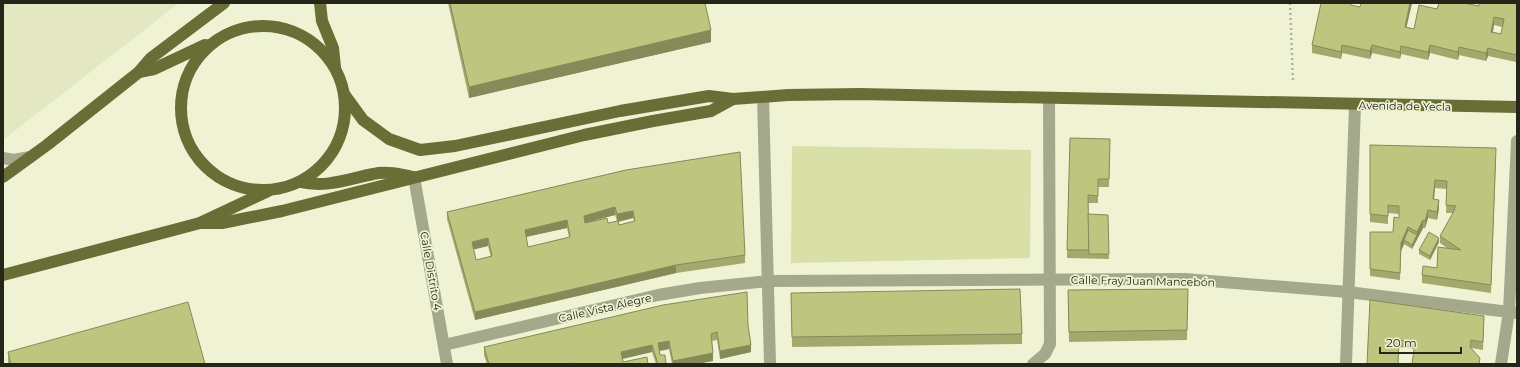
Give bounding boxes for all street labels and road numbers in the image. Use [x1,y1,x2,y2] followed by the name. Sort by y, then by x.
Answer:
[1358,98,1452,114] street label: Avenida de Yecla
[417,230,445,312] street label: Calle Distrito 4
[1071,273,1215,289] street label: Calle Fray Juan Mancebón
[557,290,653,326] street label: Calle Vista Alegre

